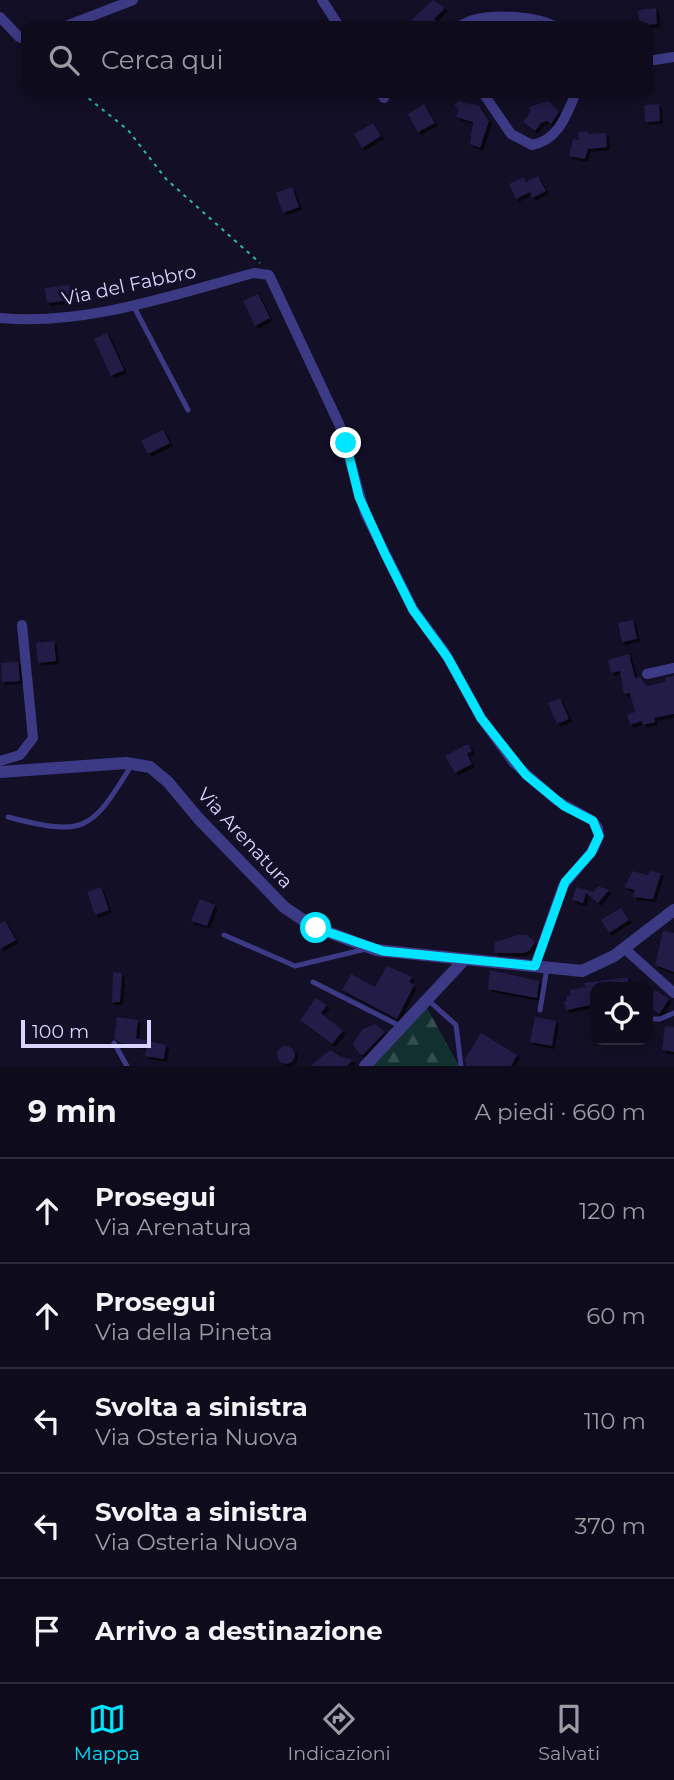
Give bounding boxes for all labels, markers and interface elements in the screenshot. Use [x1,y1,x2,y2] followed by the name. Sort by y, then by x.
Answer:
[21,21,653,98] search box
[45,41,83,79] icon: search
[101,44,224,76] text: Cerca qui
[60,260,198,310] street label: Via del Fabbro
[330,427,361,458] route end
[192,783,298,893] street label: Via Arenatura
[300,912,331,943] route start
[590,982,653,1045] map controls
[590,982,653,1045] button: locate
[21,1017,150,1049] scale bar
[32,1020,89,1043] text: 100 m
[28,1093,117,1130] text: 9 min
[475,1098,646,1126] text: A piedi · 660 m
[95,1181,216,1213] text: Prosegui
[28,1192,66,1230] icon: ahead
[579,1197,646,1225] text: 120 m
[95,1213,252,1241] text: Via Arenatura
[95,1286,216,1318] text: Prosegui
[28,1297,66,1335] icon: ahead
[586,1302,646,1330] text: 60 m
[95,1318,272,1346] text: Via della Pineta
[95,1391,308,1423] text: Svolta a sinistra
[28,1402,66,1440] icon: left
[584,1407,646,1435] text: 110 m
[95,1423,298,1451] text: Via Osteria Nuova
[95,1496,308,1528] text: Svolta a sinistra
[28,1507,66,1545] icon: left
[575,1512,646,1540] text: 370 m
[95,1528,298,1556] text: Via Osteria Nuova
[28,1612,66,1650] icon: arrive
[95,1615,383,1647] text: Arrivo a destinazione
[74,1700,140,1765] tab: Mappa
[288,1700,391,1765] tab: Indicazioni
[538,1700,600,1765] tab: Salvati

